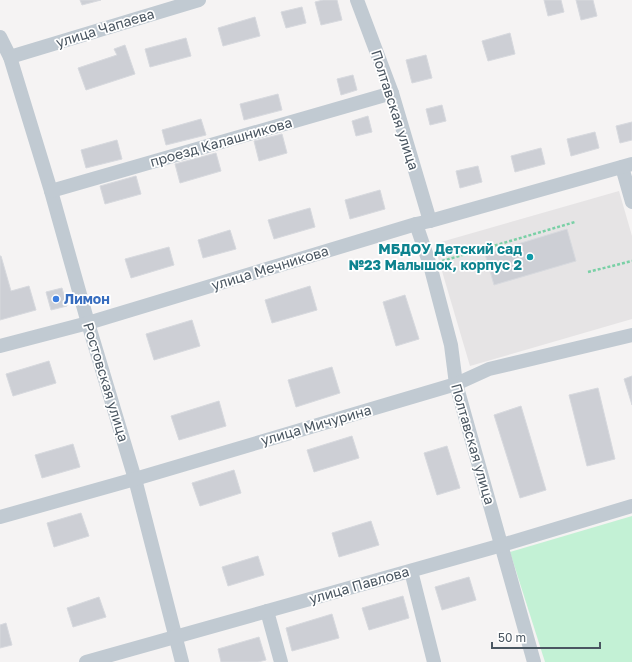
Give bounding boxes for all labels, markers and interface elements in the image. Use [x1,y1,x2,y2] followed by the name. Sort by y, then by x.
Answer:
[54,4,156,51] street label: улица Чапаева
[368,48,423,172] street label: Полтавская улица
[148,113,294,170] street label: проезд Калашникова
[348,240,522,273] place label: МБДОУ Детский сад №23 Малышок, корпус 2
[209,242,330,293] street label: улица Мечникова
[525,252,535,262] marker: МБДОУ Детский сад №23 Малышок, корпус 2
[64,290,110,307] place label: Лимон
[51,294,61,304] marker: Лимон
[80,320,133,444] street label: Ростовская улица
[448,381,499,506] street label: Полтавская улица
[259,401,373,448] street label: улица Мичурина
[307,562,411,607] street label: улица Павлова
[492,624,600,650] scale bar
[498,630,526,645] text: 50 m

